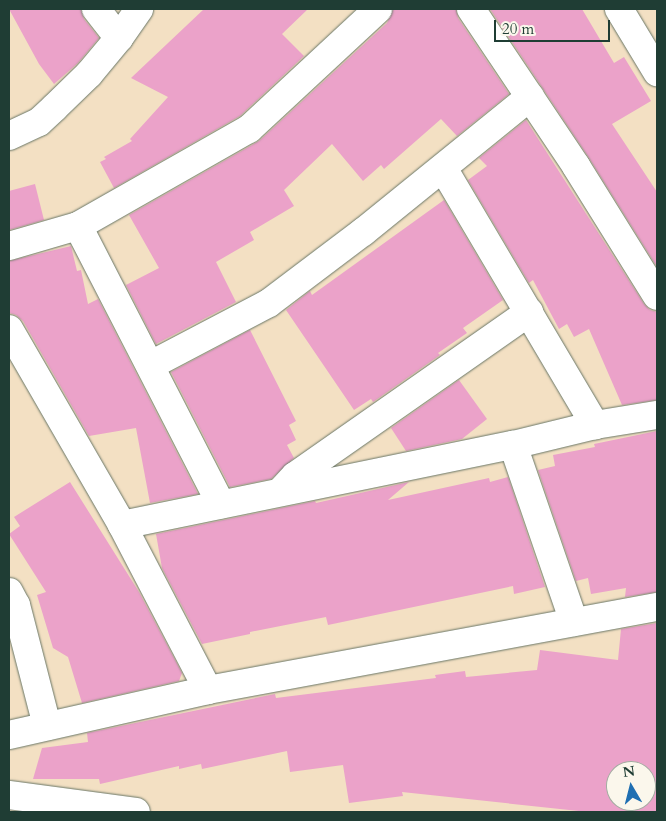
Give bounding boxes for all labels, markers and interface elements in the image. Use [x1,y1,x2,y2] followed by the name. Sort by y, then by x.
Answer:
[496,10,612,42] scale bar
[502,19,534,39] text: 20 m
[606,761,656,811] north arrow
[622,761,636,782] text: N

